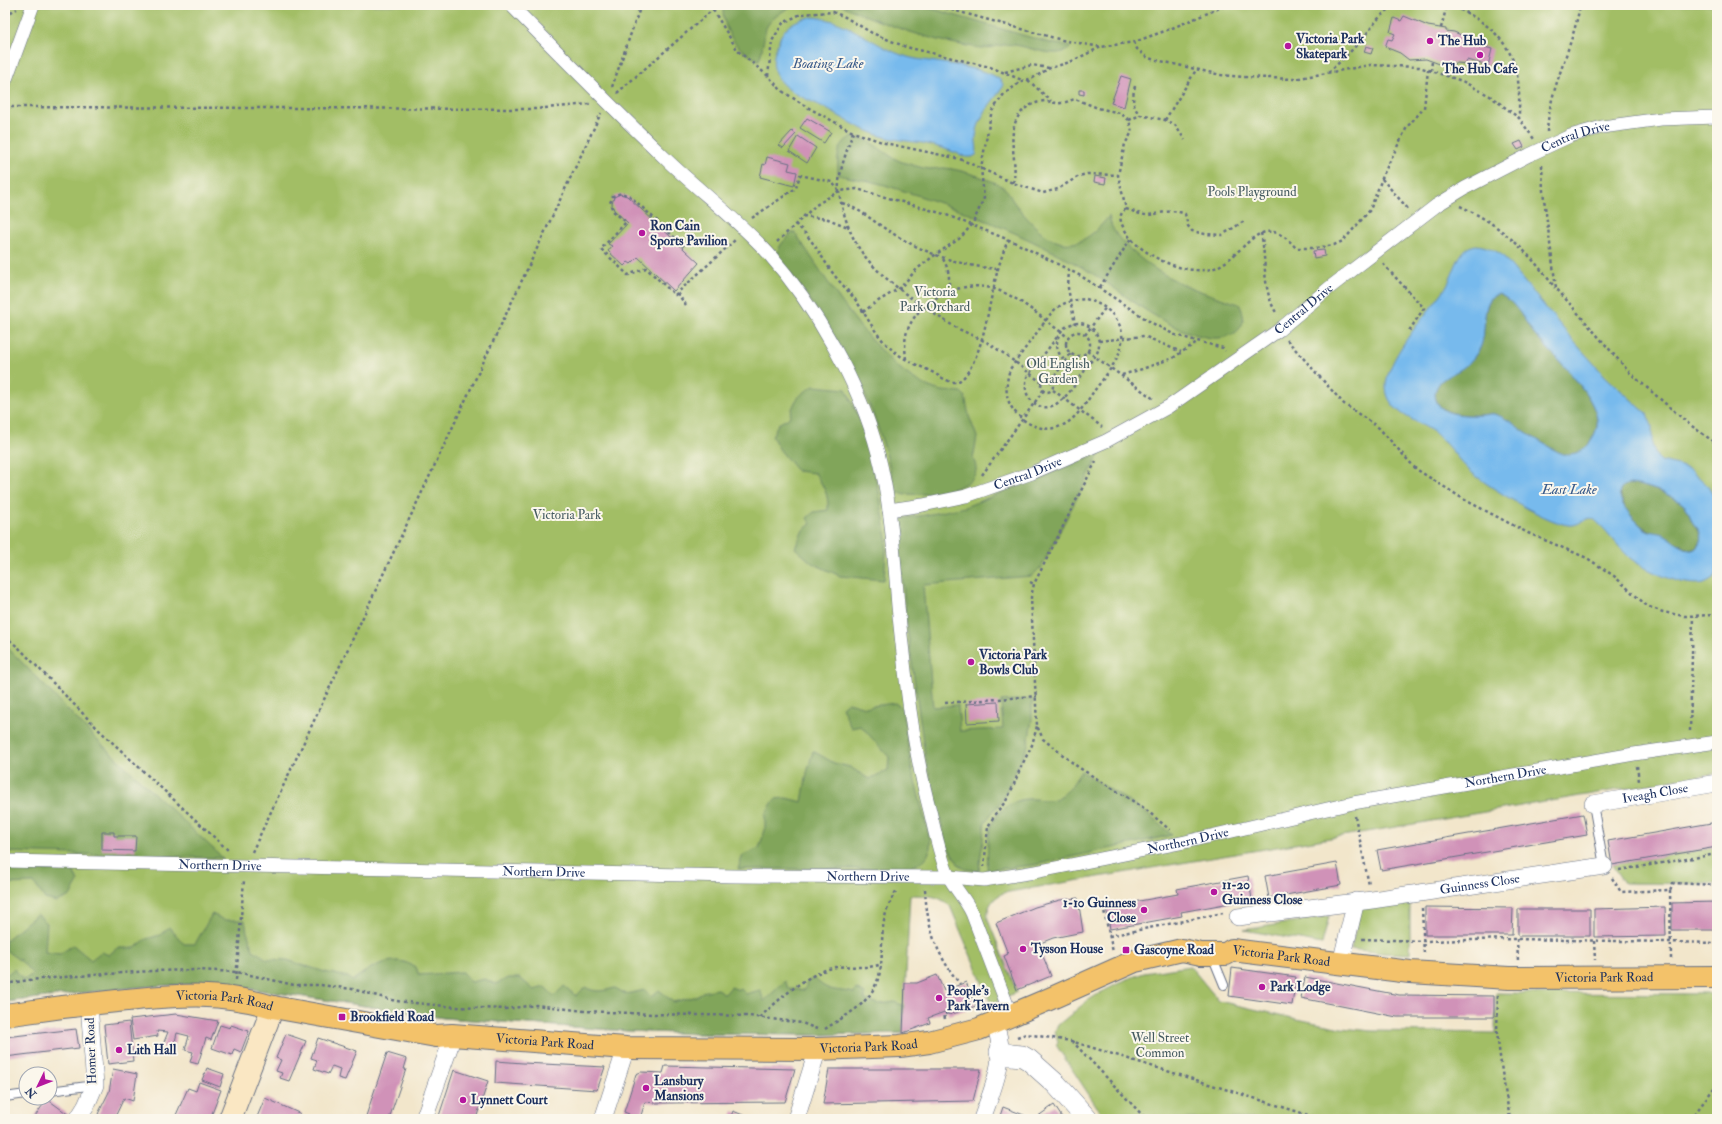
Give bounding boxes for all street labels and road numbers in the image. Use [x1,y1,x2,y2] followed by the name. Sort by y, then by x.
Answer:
[1538,118,1611,156] street label: Central Drive
[1271,279,1337,338] street label: Central Drive
[991,453,1065,494] street label: Central Drive
[1463,761,1548,791] street label: Northern Drive
[1621,780,1690,807] street label: Iveagh Close
[1146,824,1231,857] street label: Northern Drive
[178,857,262,874] street label: Northern Drive
[502,863,586,881] street label: Northern Drive
[826,868,910,885] street label: Northern Drive
[1439,870,1521,898] street label: Guinness Close
[1231,942,1332,970] street label: Victoria Park Road
[1555,969,1654,986] street label: Victoria Park Road
[175,988,276,1015] street label: Victoria Park Road
[82,1017,100,1085] street label: Homer Road
[495,1030,595,1054] street label: Victoria Park Road
[819,1036,919,1057] street label: Victoria Park Road

